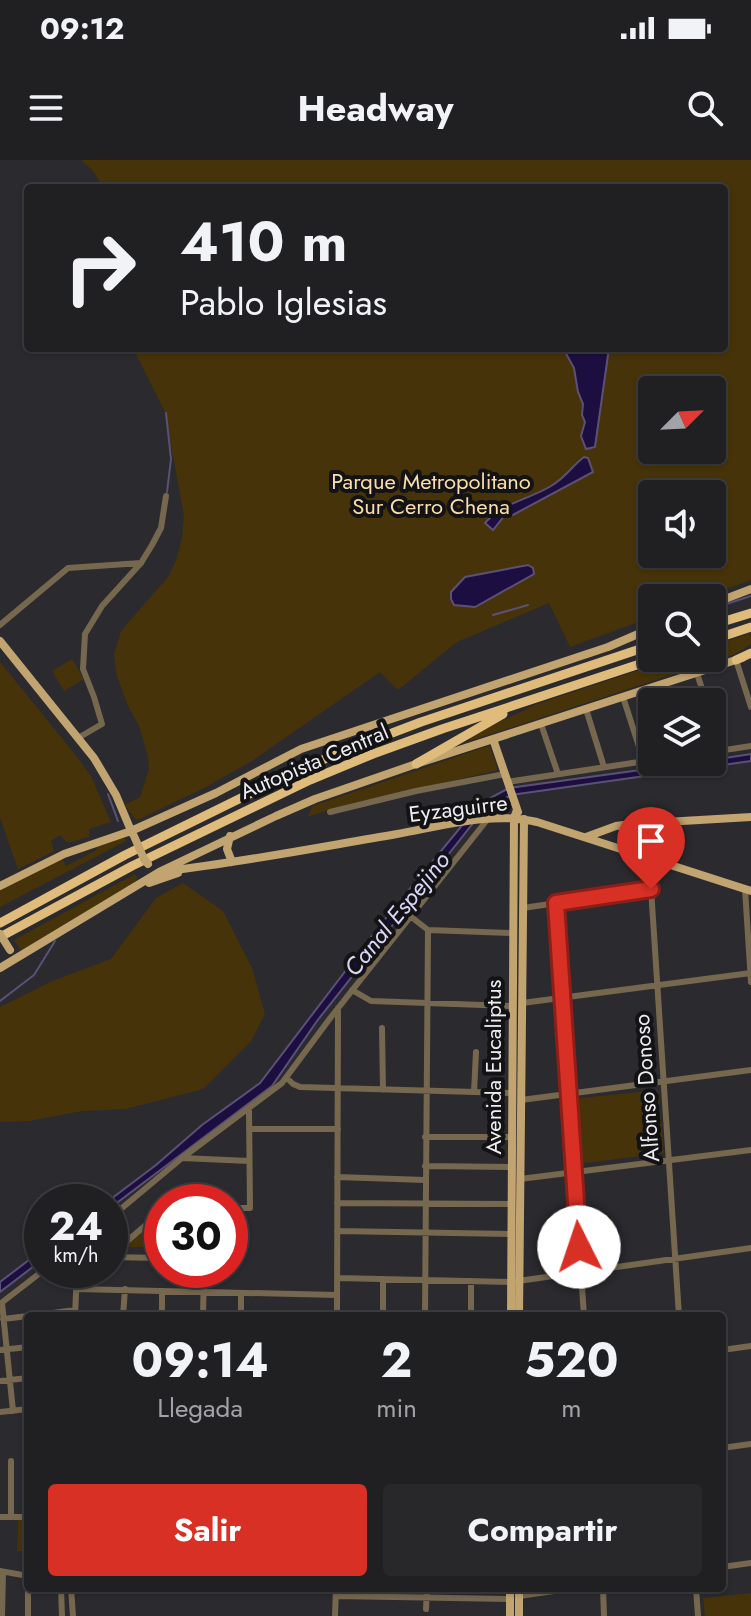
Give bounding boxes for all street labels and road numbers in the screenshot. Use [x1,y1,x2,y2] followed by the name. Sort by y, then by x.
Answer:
[235,715,393,807] street label: Autopista Central
[407,786,509,830] street label: Eyzaguirre
[477,979,509,1154] street label: Avenida Eucaliptus
[625,1013,667,1163] street label: Alfonso Donoso

